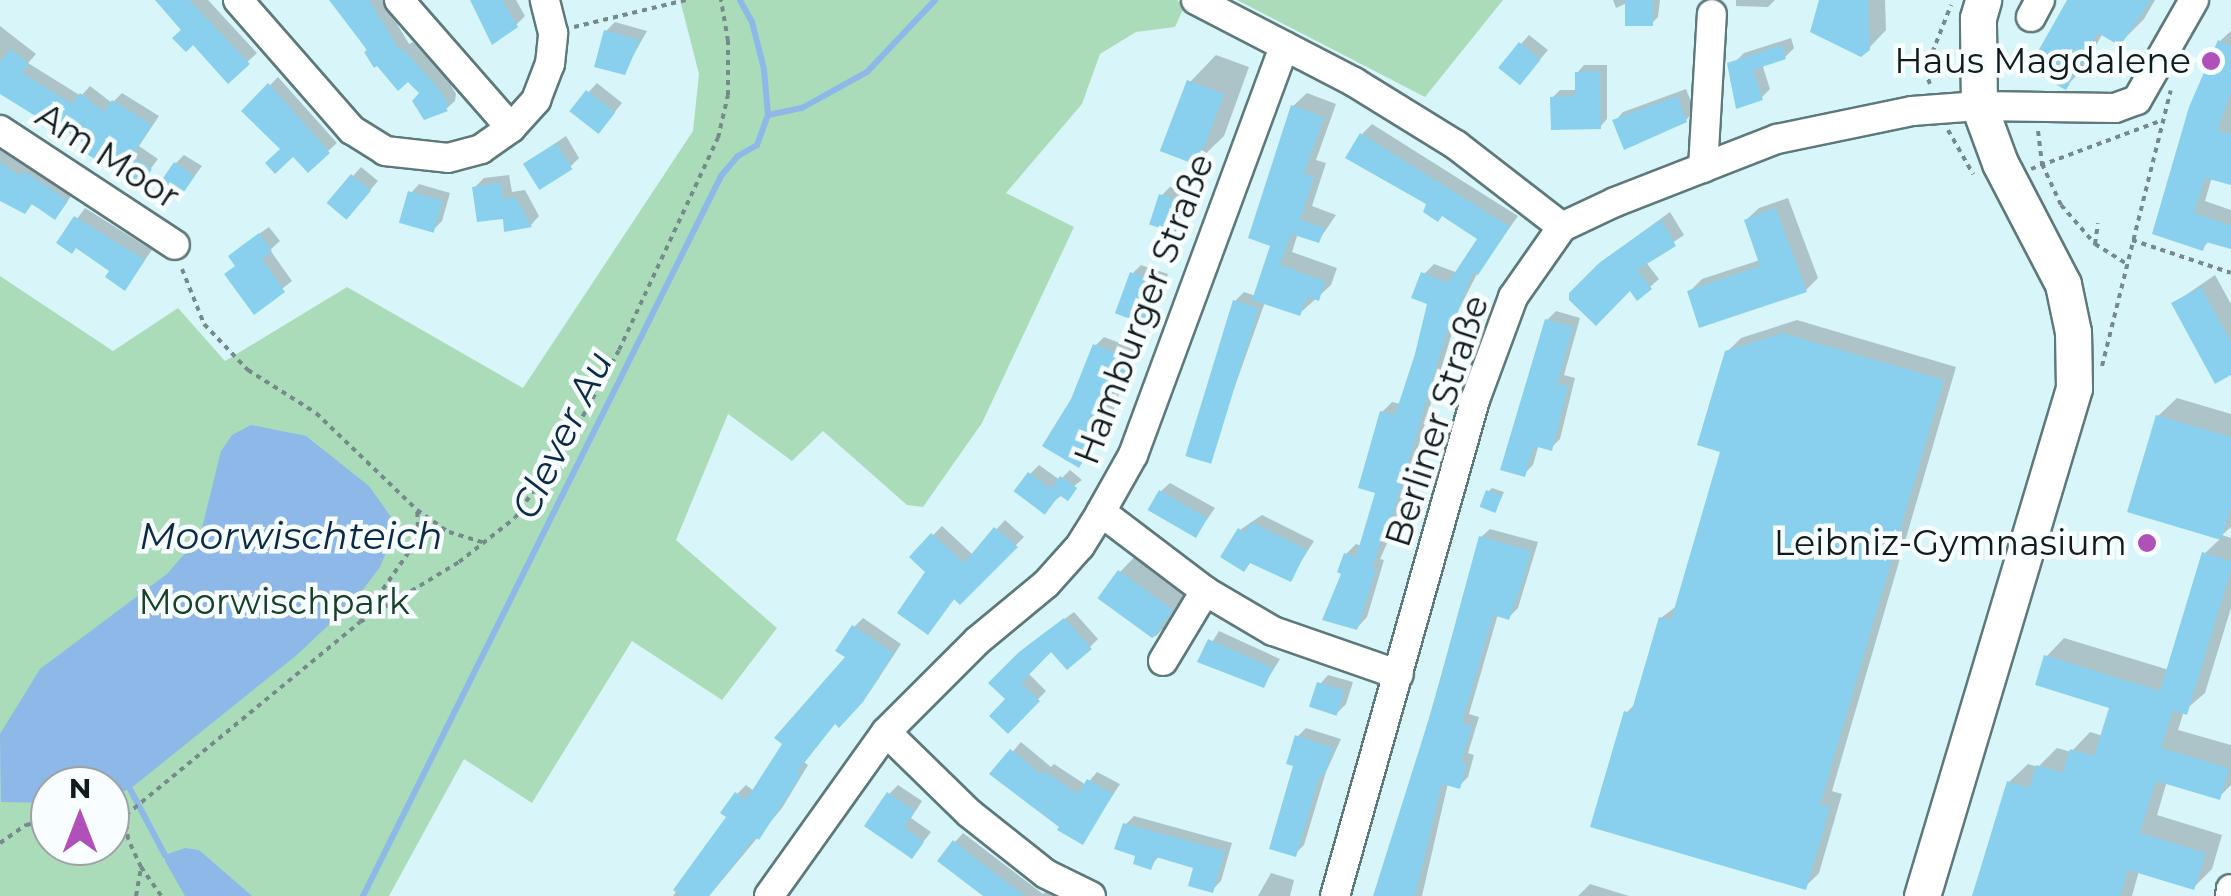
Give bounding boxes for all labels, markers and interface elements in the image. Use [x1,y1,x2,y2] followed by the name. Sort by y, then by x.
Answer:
[1894,40,2191,82] place label: Haus Magdalene
[2200,50,2222,72] marker: Haus Magdalene
[28,94,188,218] street label: Am Moor
[1065,148,1223,470] street label: Hamburger Straße
[1377,290,1497,552] street label: Berliner Straße
[502,344,622,526] water label: Clever Au
[139,513,443,559] water label: Moorwischteich
[1774,522,2127,564] place label: Leibniz-Gymnasium
[2136,532,2158,554] marker: Leibniz-Gymnasium
[138,581,410,623] park label: Moorwischpark
[30,766,130,866] north arrow
[69,771,91,805] text: N

